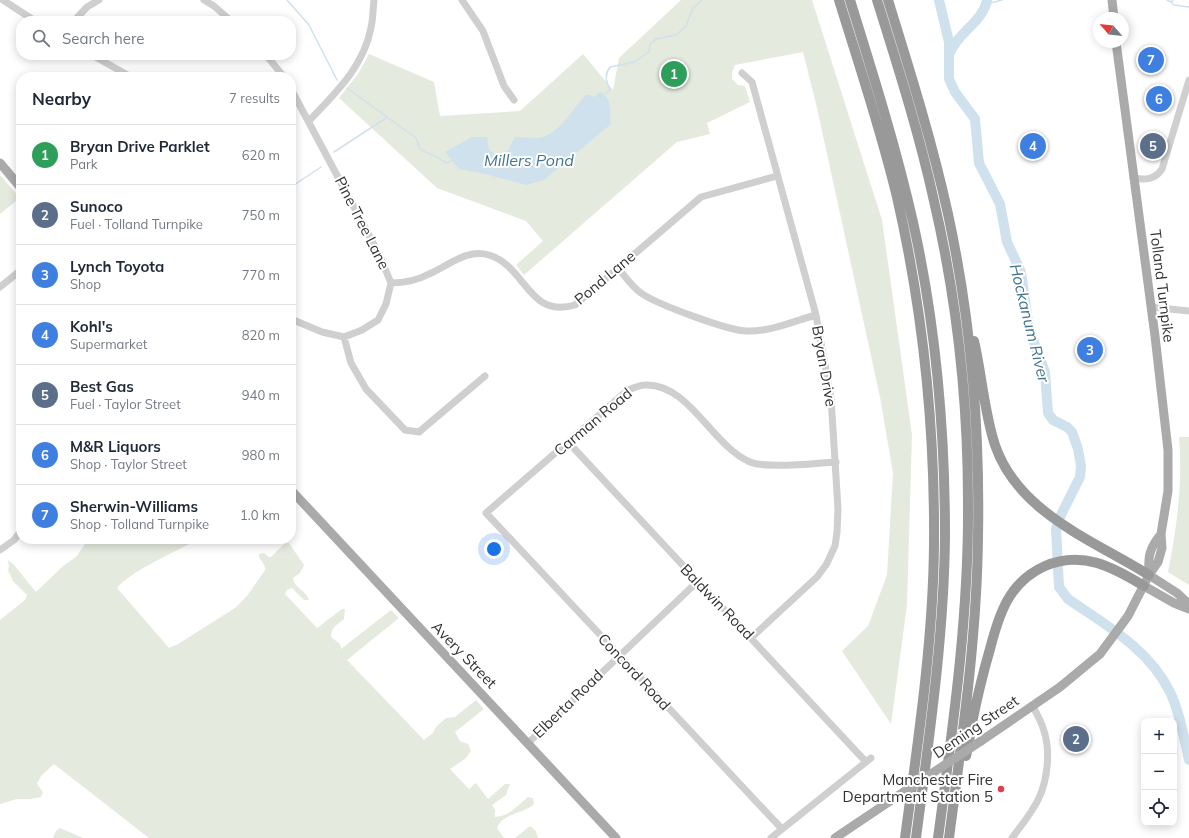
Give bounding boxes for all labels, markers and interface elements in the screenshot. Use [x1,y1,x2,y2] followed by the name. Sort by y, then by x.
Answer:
[1093,12,1129,48] north arrow
[16,16,296,60] search box
[30,27,52,49] icon: search
[62,29,144,48] text: Search here
[1138,45,1164,75] pin: 7
[661,59,687,89] pin: 1
[1146,84,1172,114] pin: 6
[32,88,91,109] text: Nearby
[229,90,280,106] text: 7 results
[1020,131,1046,161] pin: 4
[1140,131,1166,161] pin: 5
[70,137,210,156] text: Bryan Drive Parklet
[41,147,49,163] text: 1
[242,147,280,163] text: 620 m
[484,150,574,170] water label: Millers Pond
[70,156,97,172] text: Park
[331,173,394,272] street label: Pine Tree Lane
[70,197,123,216] text: Sunoco
[41,207,49,223] text: 2
[242,207,280,223] text: 750 m
[70,216,203,232] text: Fuel · Tolland Turnpike
[1146,228,1179,343] street label: Tolland Turnpike
[570,247,639,309] street label: Pond Lane
[70,257,164,276] text: Lynch Toyota
[1006,262,1055,386] water label: Hockanum River
[41,267,49,283] text: 3
[242,267,280,283] text: 770 m
[70,276,101,292] text: Shop
[70,317,113,336] text: Kohl's
[808,324,841,408] street label: Bryan Drive
[41,327,49,343] text: 4
[242,327,280,343] text: 820 m
[1077,335,1103,365] pin: 3
[70,336,147,352] text: Supermarket
[70,377,134,396] text: Best Gas
[550,383,636,460] street label: Carman Road
[41,387,49,403] text: 5
[242,387,280,403] text: 940 m
[70,396,181,412] text: Fuel · Taylor Street
[70,437,161,456] text: M&R Liquors
[41,447,49,463] text: 6
[242,447,280,463] text: 980 m
[70,456,187,472] text: Shop · Taylor Street
[70,497,198,516] text: Sherwin-Williams
[41,507,49,523] text: 7
[240,507,280,523] text: 1.0 km
[70,516,209,532] text: Shop · Tolland Turnpike
[484,539,504,559] your location
[677,560,758,643] street label: Baldwin Road
[428,617,501,692] street label: Avery Street
[594,629,675,714] street label: Concord Road
[529,665,607,742] street label: Elberta Road
[929,691,1022,762] street label: Deming Street
[1141,718,1177,826] map controls
[1141,718,1177,754] button: +
[1063,724,1089,754] pin: 2
[1141,754,1177,790] button: −
[843,770,993,806] place label: Manchester Fire Department Station 5
[996,784,1006,794] marker: Manchester Fire Department Station 5
[1141,790,1177,826] button: locate

